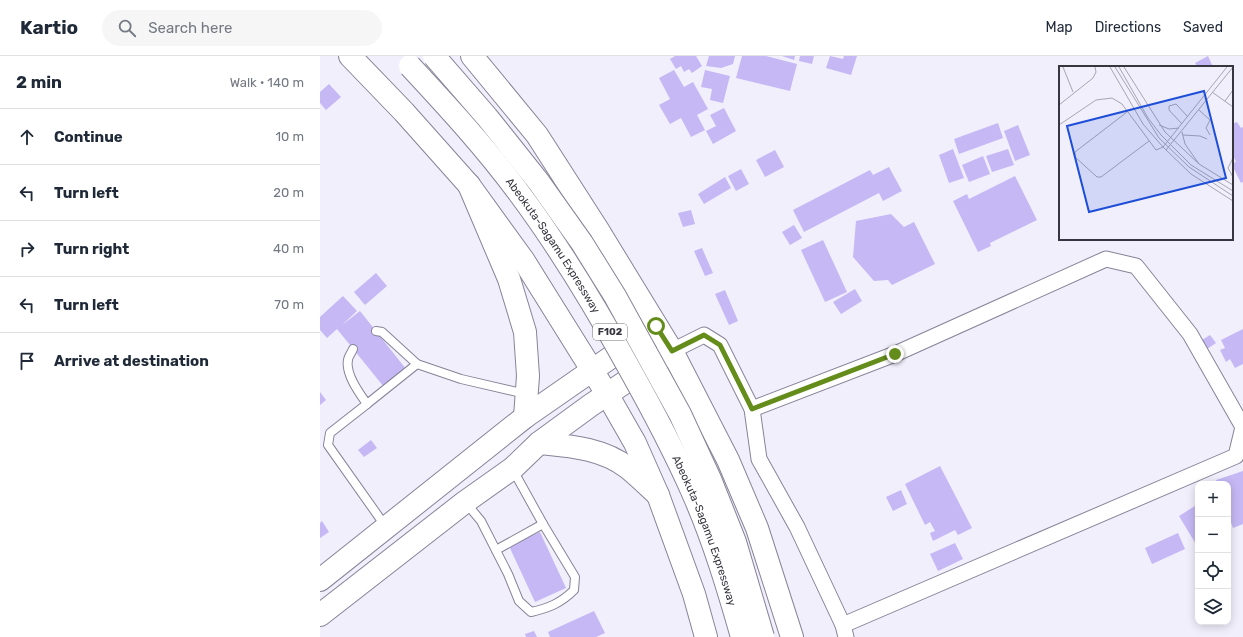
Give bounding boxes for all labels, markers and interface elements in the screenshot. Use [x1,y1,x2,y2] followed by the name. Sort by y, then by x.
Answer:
[102,10,382,46] search box
[20,16,78,39] text: Kartio
[116,17,138,39] icon: search
[148,19,232,37] text: Search here
[1046,19,1073,36] text: Map
[1095,19,1161,36] text: Directions
[1183,19,1223,36] text: Saved
[1059,66,1233,240] inset map
[16,72,62,92] text: 2 min
[230,75,304,90] text: Walk · 140 m
[16,126,38,148] icon: ahead
[54,128,123,146] text: Continue
[275,129,304,144] text: 10 m
[503,175,603,315] street label: Abeokuta-Sagamu Expressway
[16,182,38,204] icon: left
[54,184,119,202] text: Turn left
[273,185,304,200] text: 20 m
[16,238,38,260] icon: right
[54,240,129,258] text: Turn right
[273,241,304,256] text: 40 m
[16,294,38,316] icon: left
[54,296,119,314] text: Turn left
[274,297,304,312] text: 70 m
[647,317,665,335] route start
[593,324,627,340] road number: F102
[886,345,904,363] route end
[16,350,38,372] icon: arrive
[54,352,209,370] text: Arrive at destination
[670,453,739,607] street label: Abeokuta-Sagamu Expressway
[1195,481,1231,625] map controls
[1195,481,1231,517] button: +
[1195,517,1231,553] button: −
[1195,553,1231,589] button: locate
[1195,589,1231,625] button: layers

